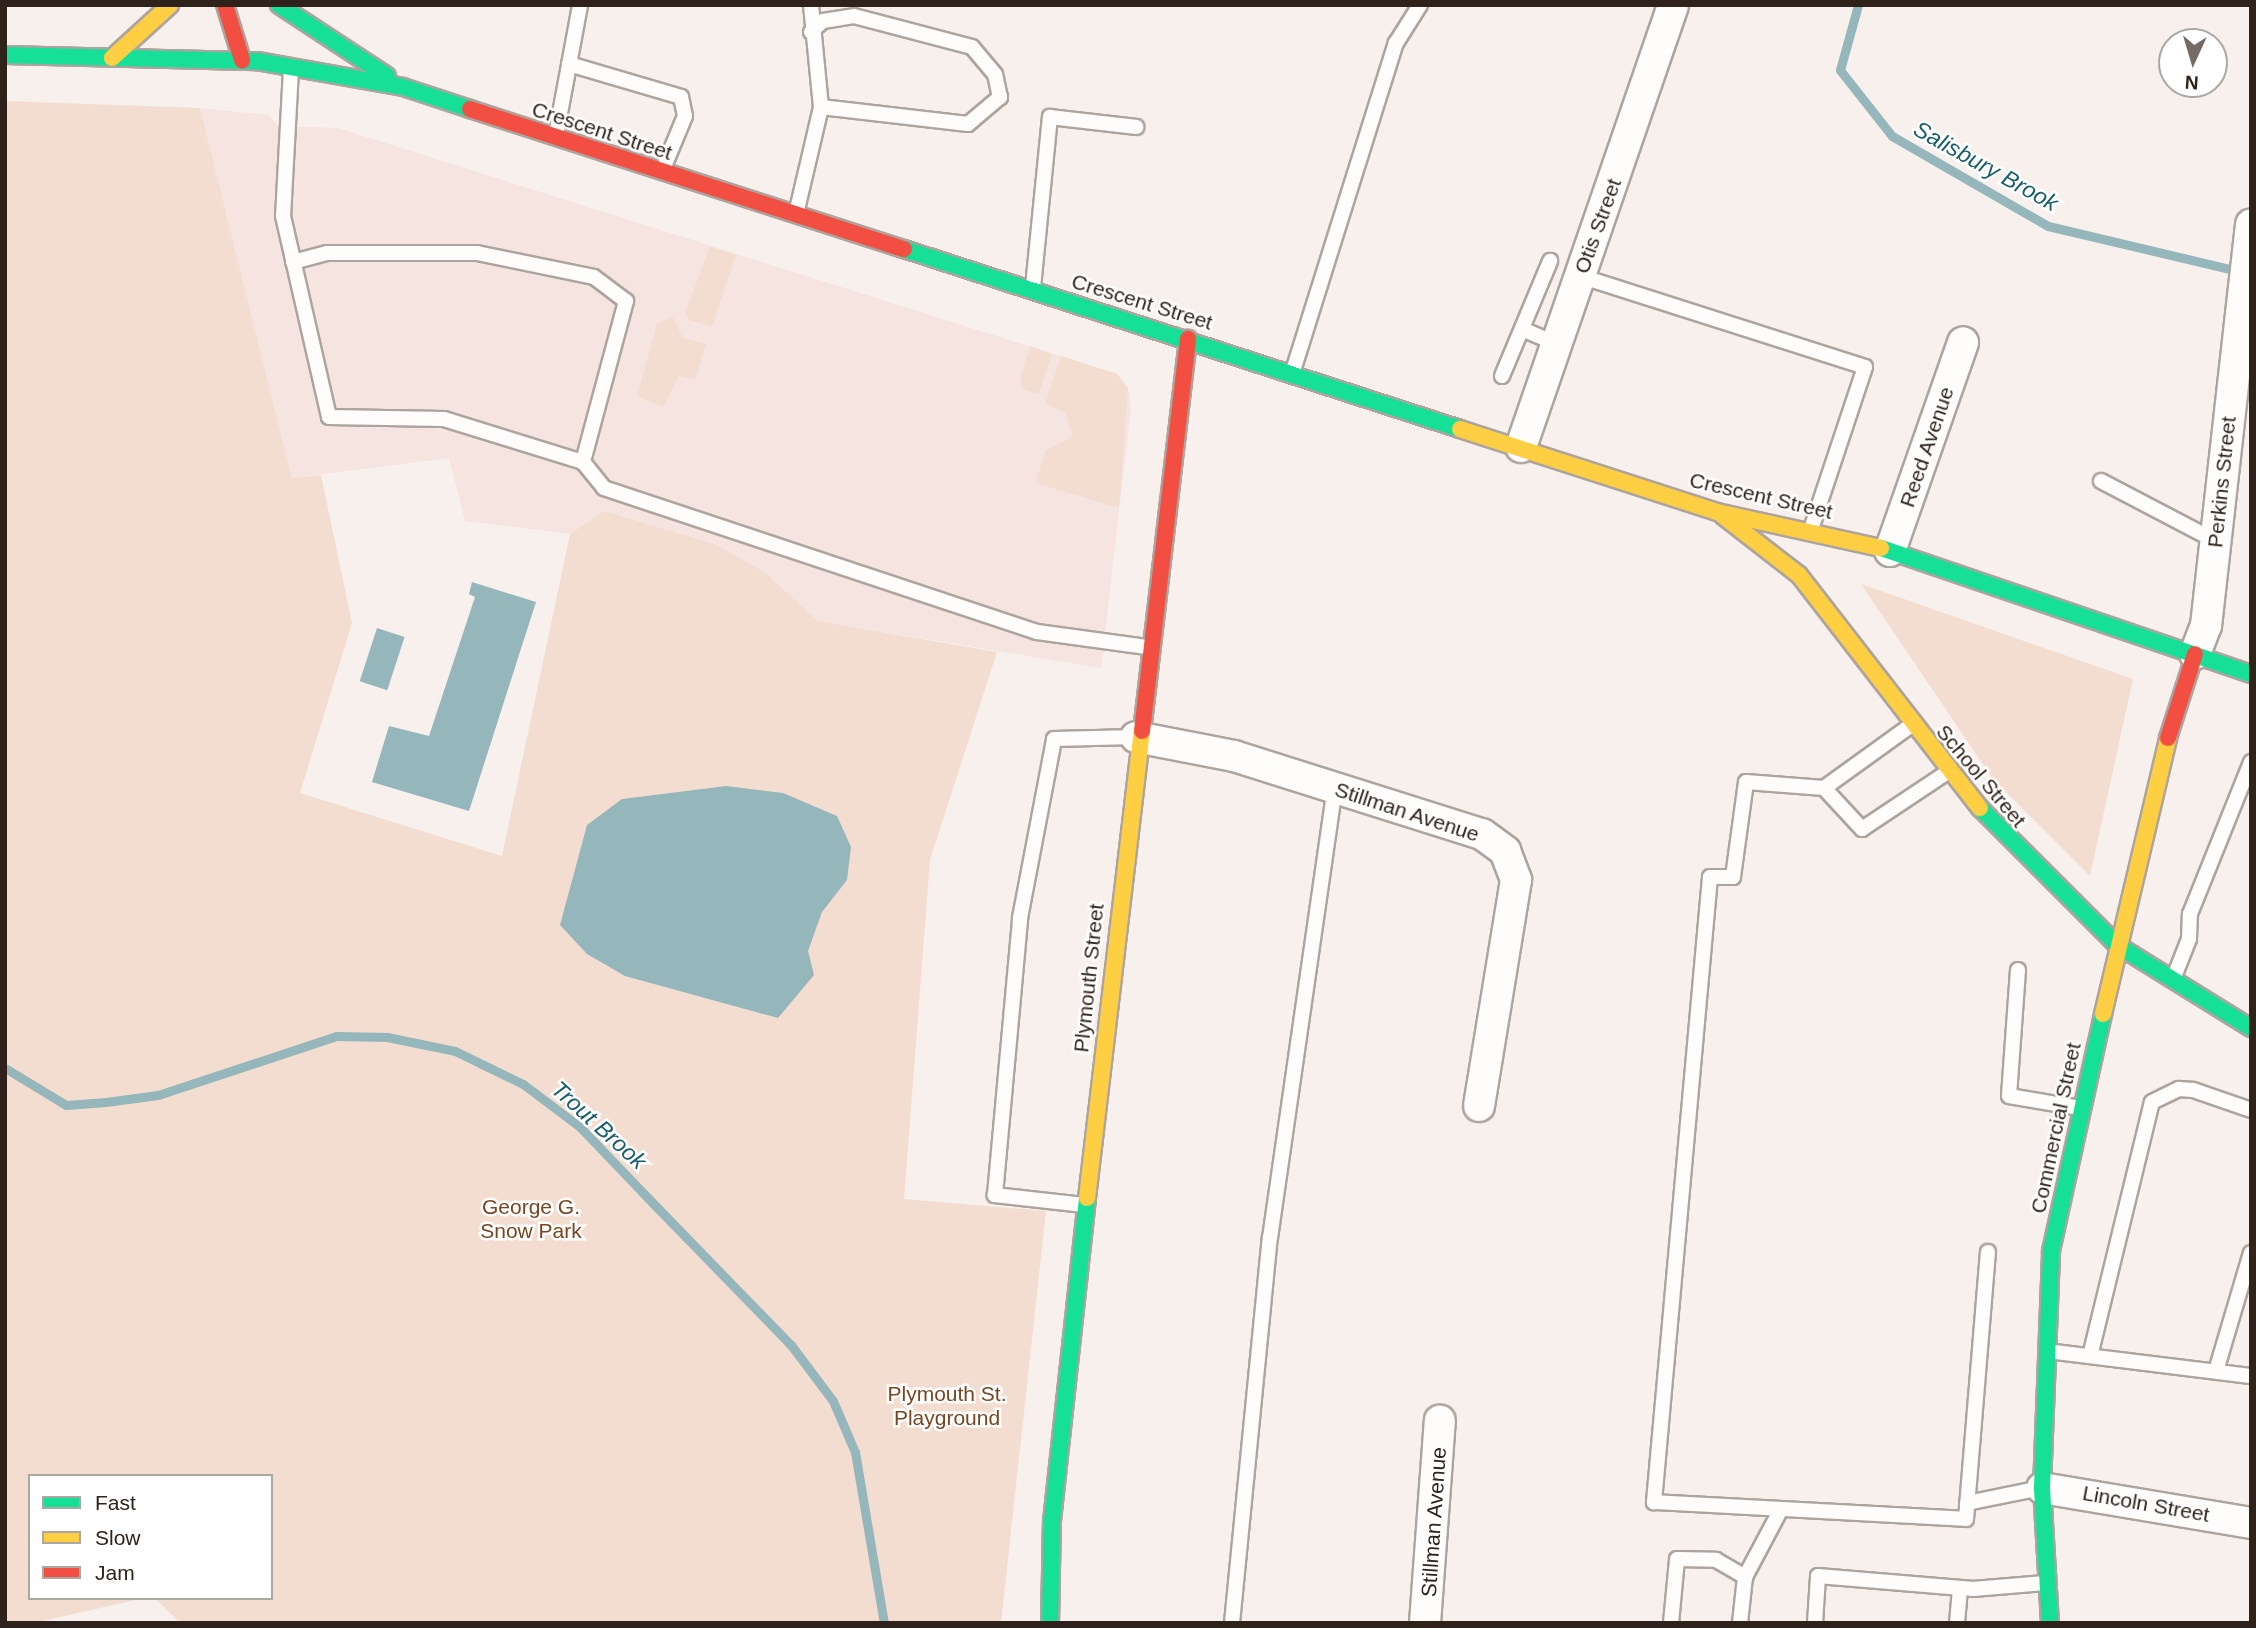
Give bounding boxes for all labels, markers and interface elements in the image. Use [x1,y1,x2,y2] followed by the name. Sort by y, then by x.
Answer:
[2158,28,2228,98] north arrow
[2184,71,2199,93] text: N
[529,96,675,166] street label: Crescent Street
[1909,115,2063,217] water label: Salisbury Brook
[1569,175,1627,277] street label: Otis Street
[1069,269,1215,335] street label: Crescent Street
[1894,383,1960,511] street label: Reed Avenue
[2203,415,2241,549] street label: Perkins Street
[1687,467,1835,525] street label: Crescent Street
[1931,720,2031,832] street label: School Street
[1331,777,1483,847] street label: Stillman Avenue
[1069,902,1109,1054] street label: Plymouth Street
[2026,1040,2086,1216] street label: Commercial Street
[546,1075,652,1175] water label: Trout Brook
[480,1194,582,1244] park label: George G. Snow Park
[887,1381,1007,1431] park label: Plymouth St. Playground
[1416,1446,1452,1598] street label: Stillman Avenue
[28,1474,273,1600] legend
[2081,1480,2211,1528] street label: Lincoln Street
[95,1491,136,1514] text: Fast
[95,1526,141,1549] text: Slow
[95,1561,135,1584] text: Jam

